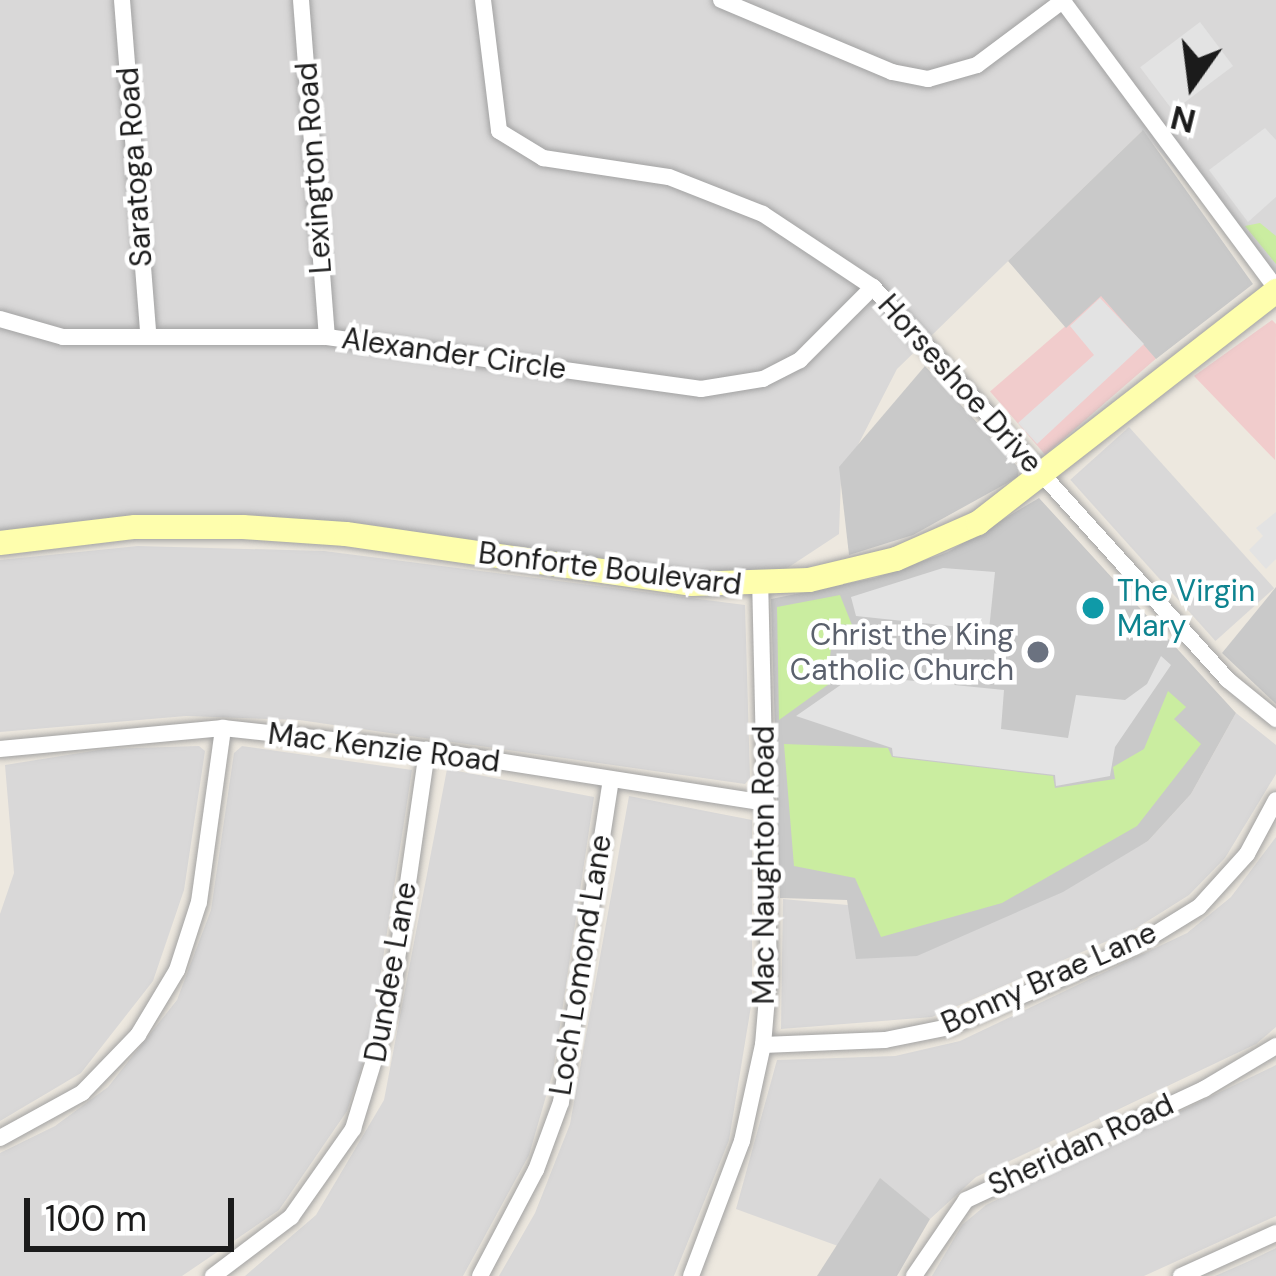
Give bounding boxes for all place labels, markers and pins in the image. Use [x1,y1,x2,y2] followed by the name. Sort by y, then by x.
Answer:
[1117,573,1255,644] place label: The Virgin Mary
[1080,595,1106,621] marker: The Virgin Mary
[790,617,1014,688] place label: Christ the King Catholic Church
[1025,639,1051,665] marker: Christ the King Catholic Church

